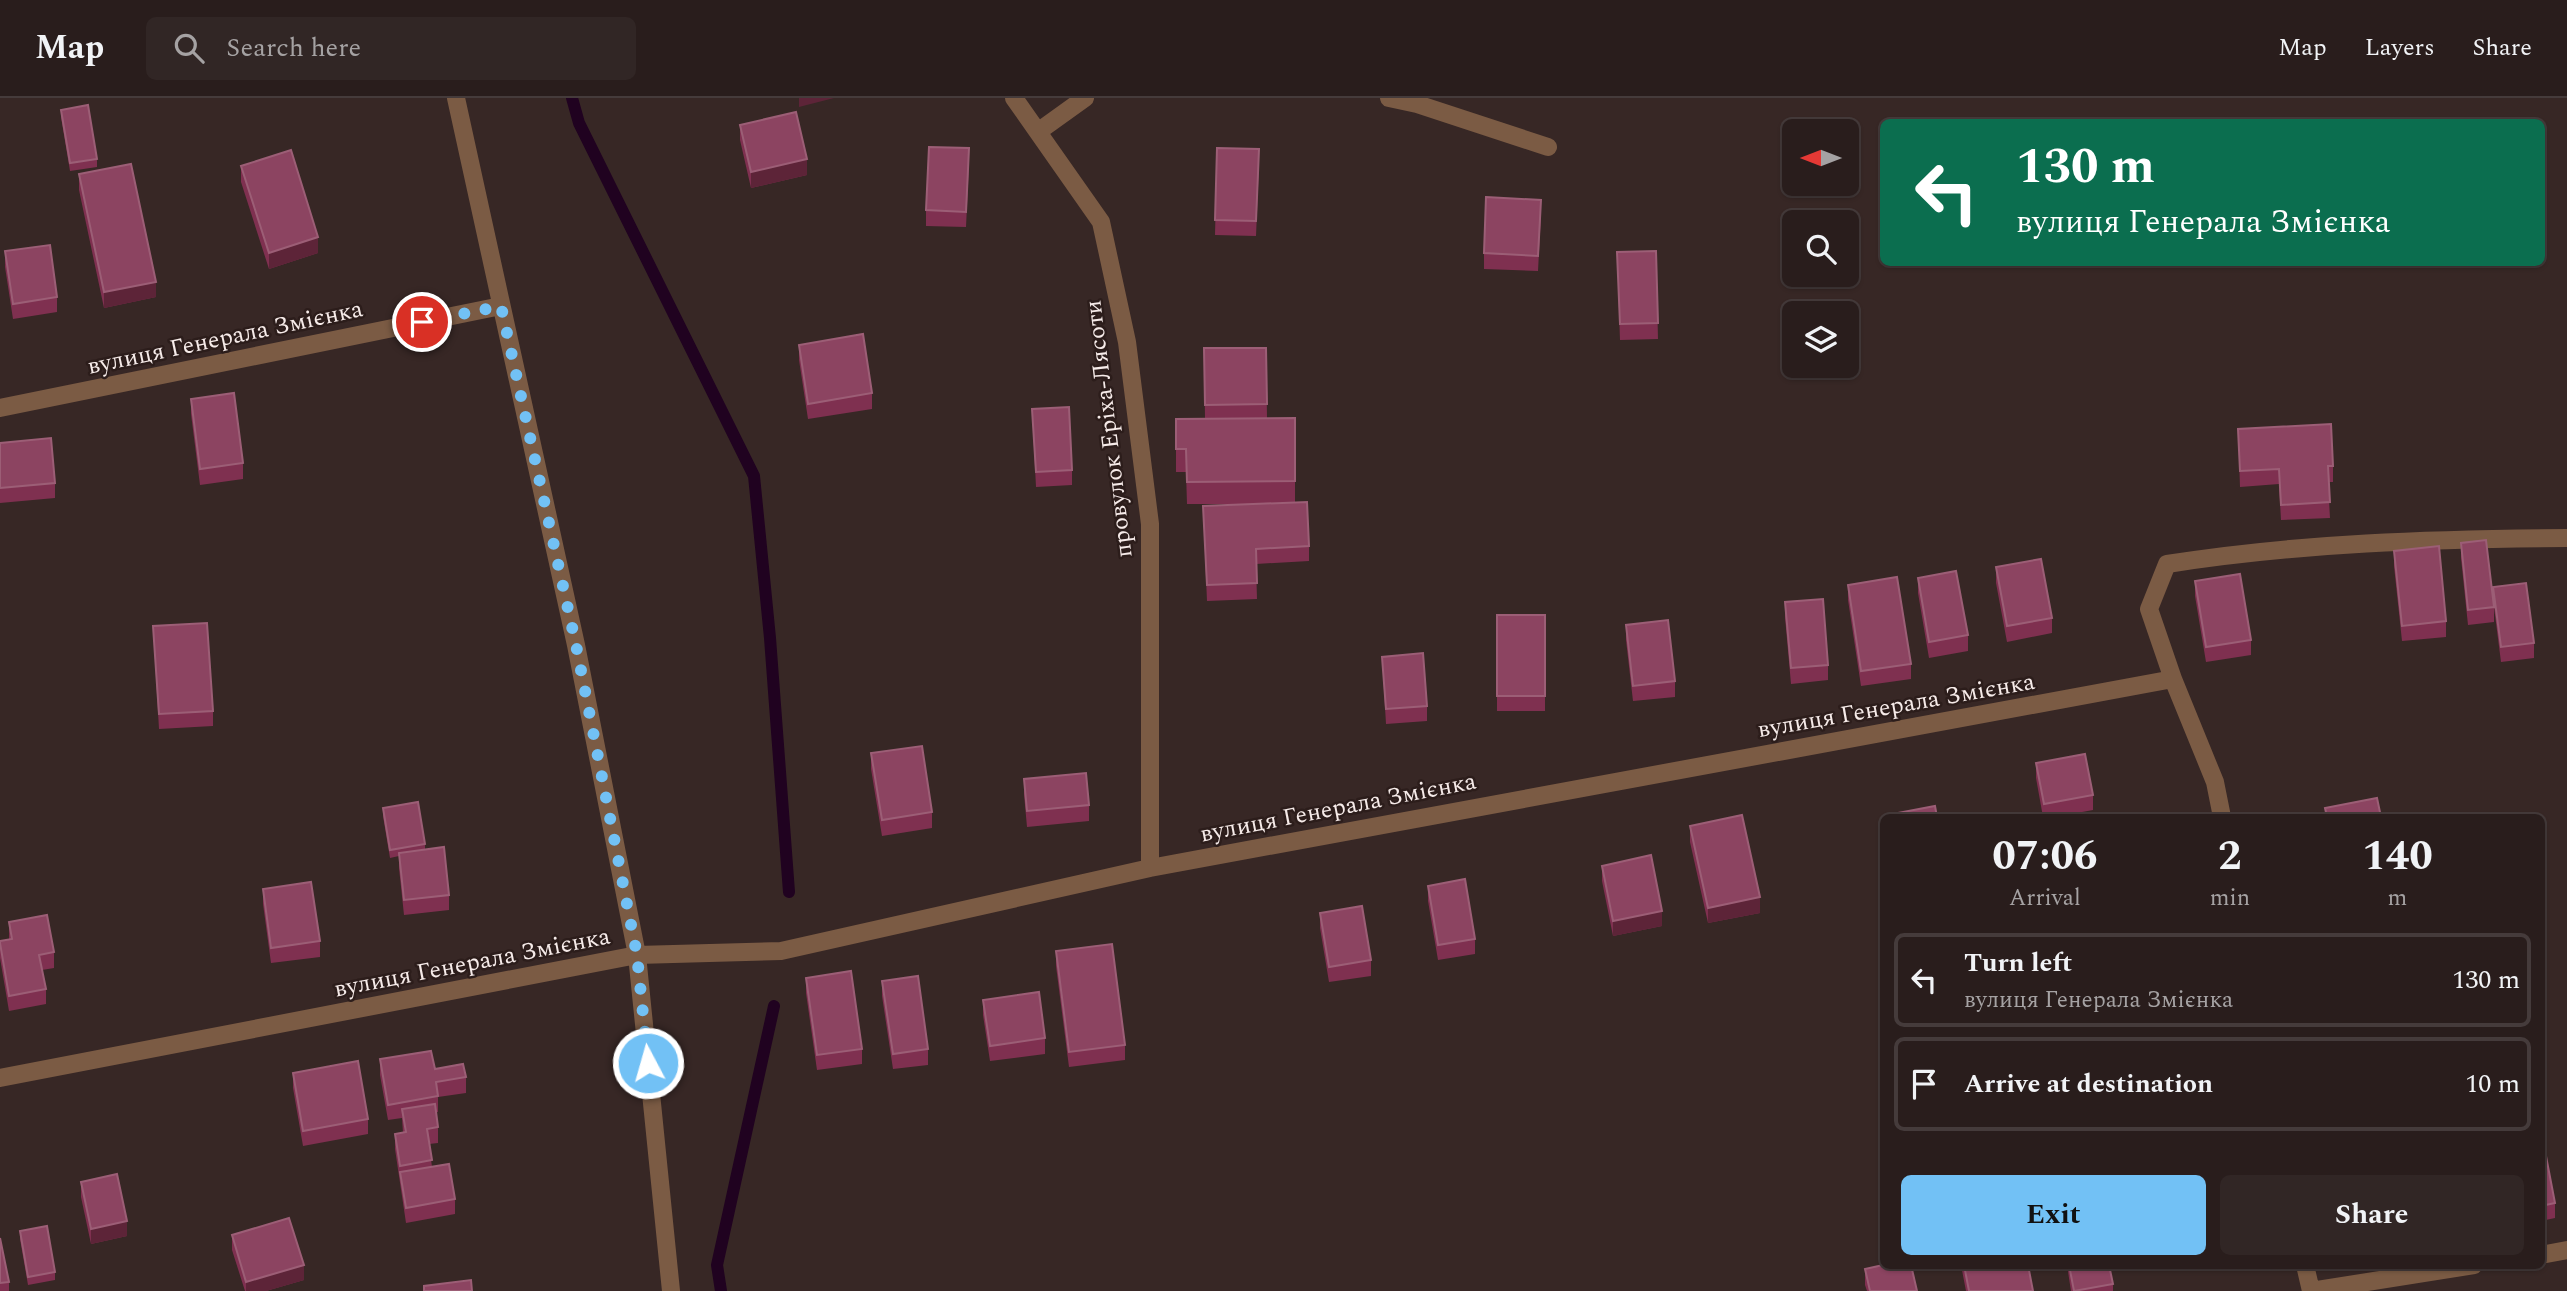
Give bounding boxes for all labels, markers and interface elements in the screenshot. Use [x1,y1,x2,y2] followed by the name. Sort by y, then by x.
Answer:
[146,17,636,80] search box
[35,23,104,73] text: Map
[226,28,361,68] text: Search here
[170,29,208,67] icon: search
[2278,30,2327,66] text: Map
[2365,30,2435,66] text: Layers
[2473,30,2532,66] text: Share
[1782,119,1858,196] north arrow
[1782,119,1859,378] map controls
[2016,130,2155,205] text: 130 m
[1901,147,1992,238] icon: left
[2016,198,2391,247] text: вулиця Генерала Змієнка
[1782,210,1859,287] button: search
[84,291,367,385] street label: вулиця Генерала Змієнка
[392,292,452,352] pin
[1075,298,1143,560] street label: провулок Еріха-Лясоти
[1782,301,1859,378] button: layers
[403,303,441,341] icon: arrive
[1755,664,2038,748] street label: вулиця Генерала Змієнка
[1197,763,1480,852] street label: вулиця Генерала Змієнка
[1992,825,2098,888] text: 07:06
[2218,825,2242,888] text: 2
[2362,825,2433,888] text: 140
[2009,881,2081,916] text: Arrival
[2210,881,2250,916] text: min
[2388,881,2407,916] text: m
[331,918,614,1007] street label: вулиця Генерала Змієнка
[1964,943,2072,983] text: Turn left
[2452,960,2520,1000] text: 130 m
[1905,961,1943,999] icon: left
[1964,983,2233,1018] text: вулиця Генерала Змієнка
[611,1026,685,1100] position arrow
[1964,1064,2213,1104] text: Arrive at destination
[2465,1064,2520,1104] text: 10 m
[1905,1065,1943,1103] icon: arrive
[1901,1175,2206,1255] button: Exit
[2220,1175,2524,1255] button: Share

